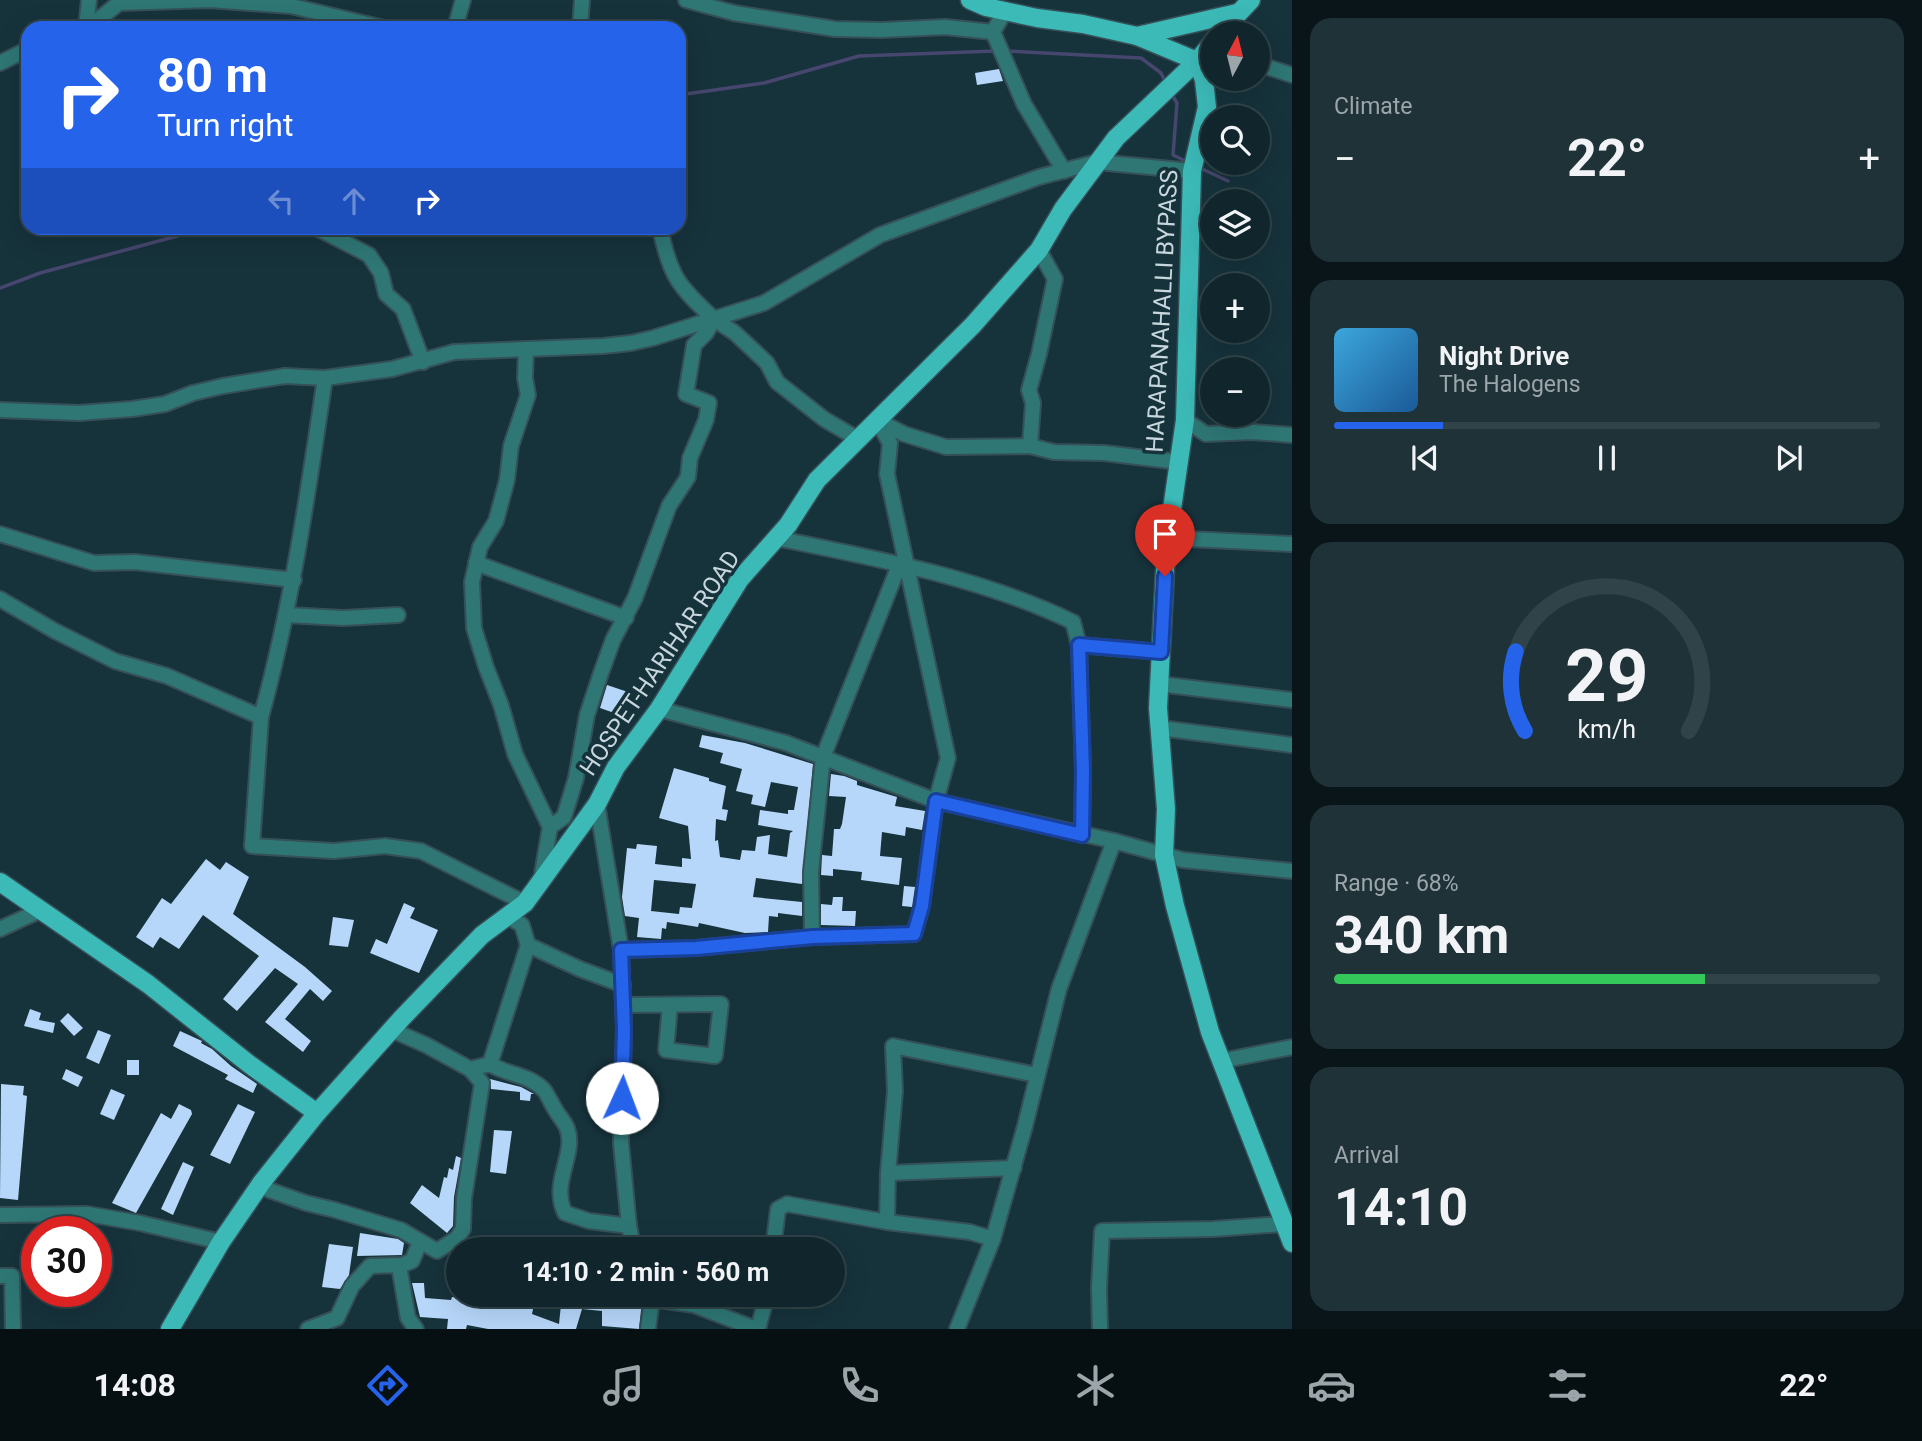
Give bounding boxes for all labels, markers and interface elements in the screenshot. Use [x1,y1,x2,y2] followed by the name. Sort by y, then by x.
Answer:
[1200,21,1270,91] north arrow
[1200,21,1270,427] map controls
[157,47,268,104] text: 80 m
[42,49,133,140] icon: right
[1334,93,1413,120] text: Climate
[1200,105,1270,175] button: search
[157,106,293,144] text: Turn right
[1567,128,1647,189] text: 22°
[1334,137,1356,181] text: −
[1858,137,1880,181] text: +
[1141,169,1183,453] street label: HARAPANAHALLI BYPASS
[262,182,300,220] icon: left
[335,182,373,220] icon: ahead
[408,182,446,220] icon: right
[1200,189,1270,259] button: layers
[1200,273,1270,343] button: +
[1439,341,1569,371] text: Night Drive
[1200,357,1270,427] button: −
[1439,371,1581,398] text: The Halogens
[1406,439,1444,477] icon: previous
[1588,439,1626,477] icon: pause
[1770,439,1808,477] icon: next
[1135,504,1195,576] pin
[1146,515,1184,553] icon: arrive
[574,545,746,781] street label: HOSPET-HARIHAR ROAD
[1565,633,1649,719] text: 29
[1578,714,1636,743] text: km/h
[1334,870,1459,897] text: Range · 68%
[1334,905,1509,966] text: 340 km
[585,1061,659,1135] position arrow
[1334,1142,1399,1169] text: Arrival
[1334,1177,1468,1238] text: 14:10
[21,1216,112,1307] speed limit sign: 30
[522,1257,769,1287] text: 14:10 · 2 min · 560 m
[363,1361,412,1410] icon: directions
[599,1361,648,1410] icon: music
[835,1361,884,1410] icon: phone
[1071,1361,1120,1410] icon: climate
[1307,1361,1356,1410] icon: car
[1543,1361,1592,1410] icon: filters
[94,1366,176,1404] text: 14:08
[1779,1366,1828,1404] text: 22°

